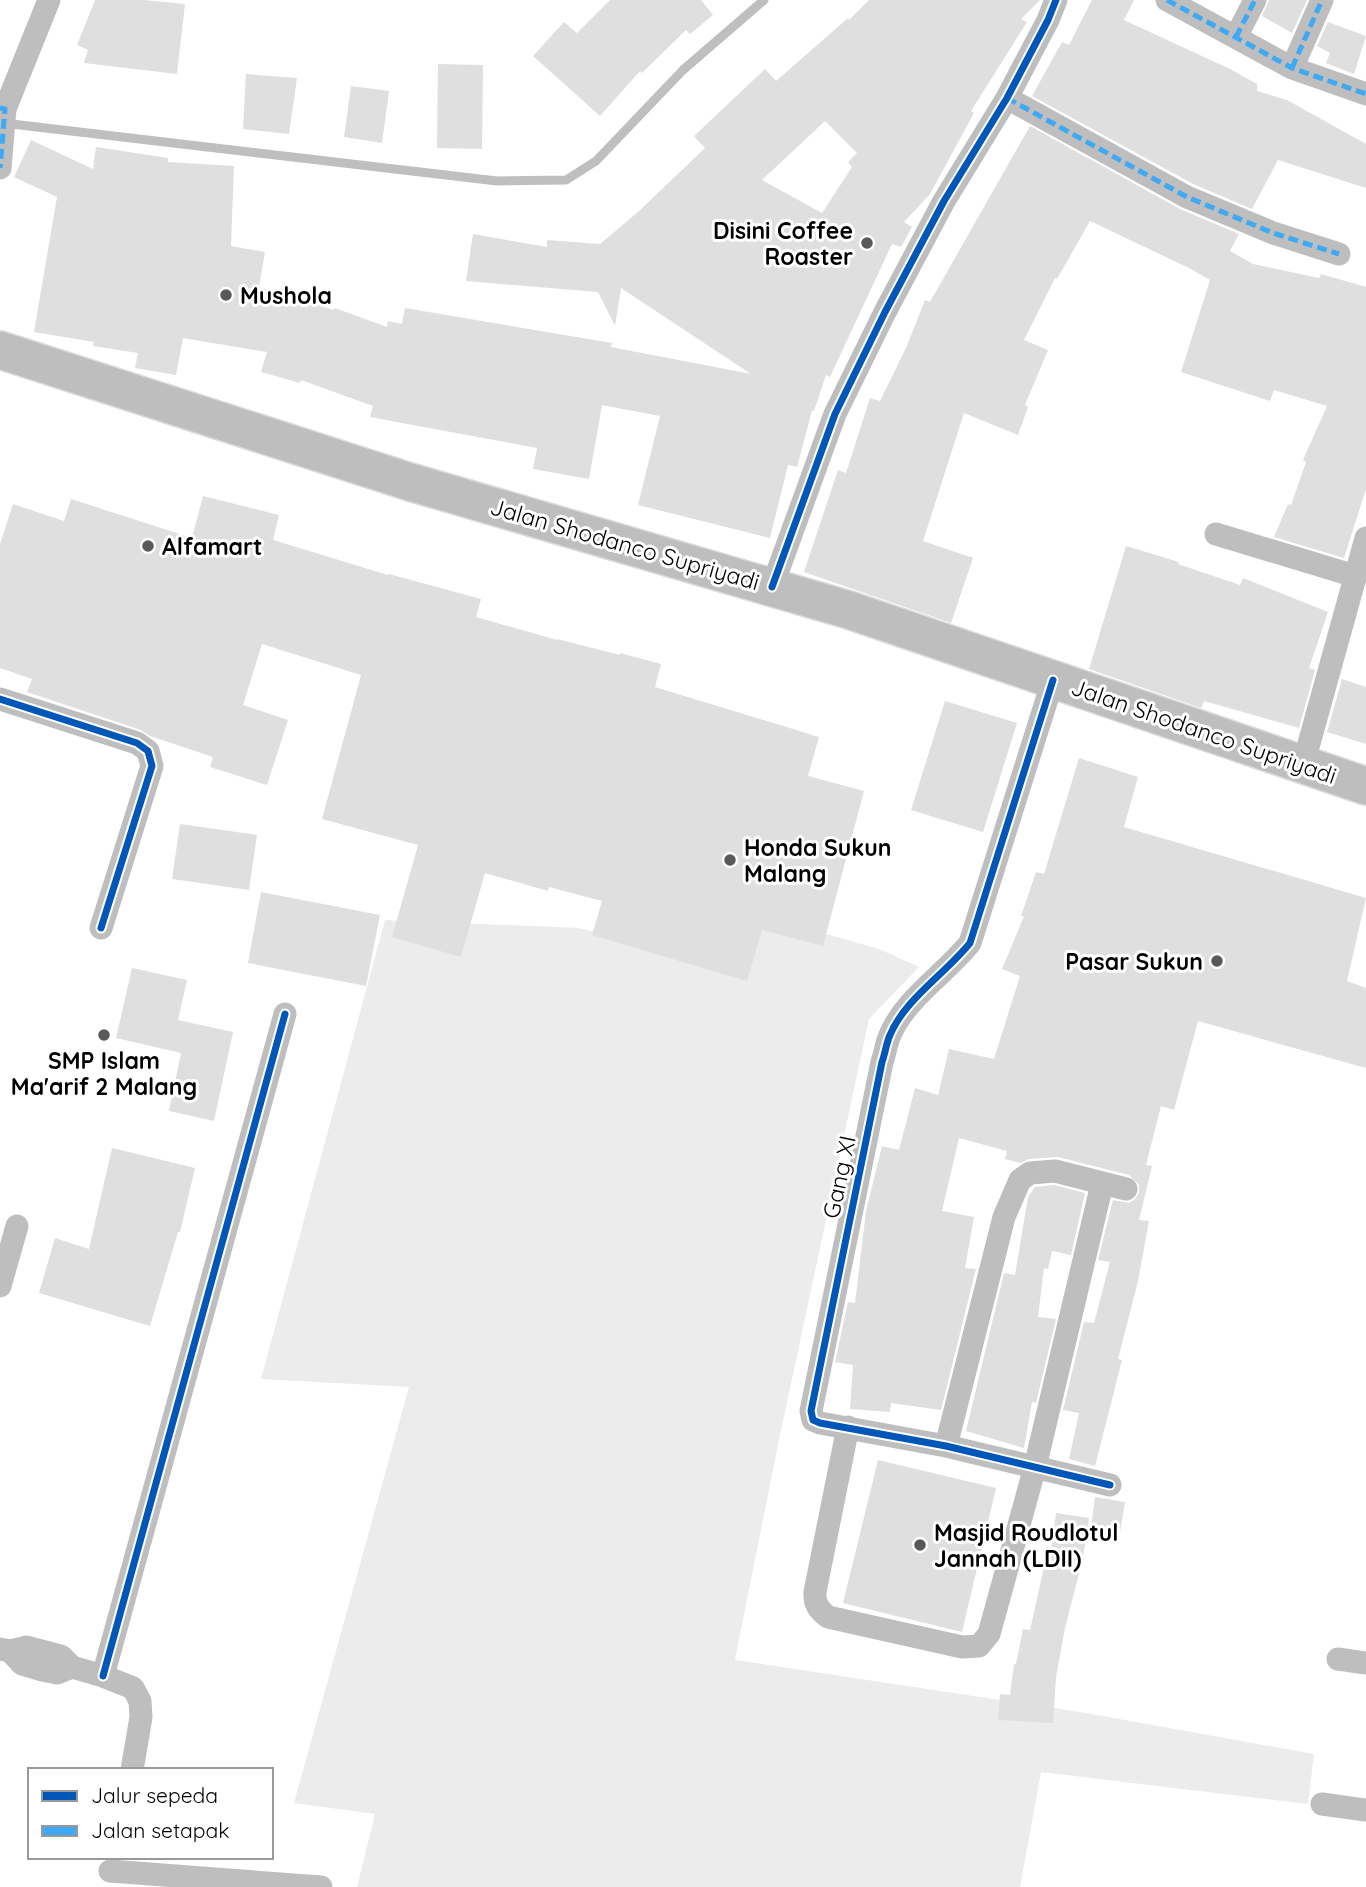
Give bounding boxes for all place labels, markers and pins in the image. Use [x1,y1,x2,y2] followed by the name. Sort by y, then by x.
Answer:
[713,216,853,271] place label: Disini Coffee Roaster
[859,235,875,251] marker: Disini Coffee Roaster
[240,281,332,310] place label: Mushola
[218,287,234,303] marker: Mushola
[162,532,262,561] place label: Alfamart
[140,538,156,554] marker: Alfamart
[744,833,891,888] place label: Honda Sukun Malang
[722,852,738,868] marker: Honda Sukun Malang
[1065,947,1203,976] place label: Pasar Sukun
[1209,953,1225,969] marker: Pasar Sukun
[96,1027,112,1043] marker: SMP Islam Ma'arif 2 Malang
[11,1046,197,1101] place label: SMP Islam Ma'arif 2 Malang
[934,1518,1118,1573] place label: Masjid Roudlotul Jannah (LDII)
[912,1537,928,1553] marker: Masjid Roudlotul Jannah (LDII)

